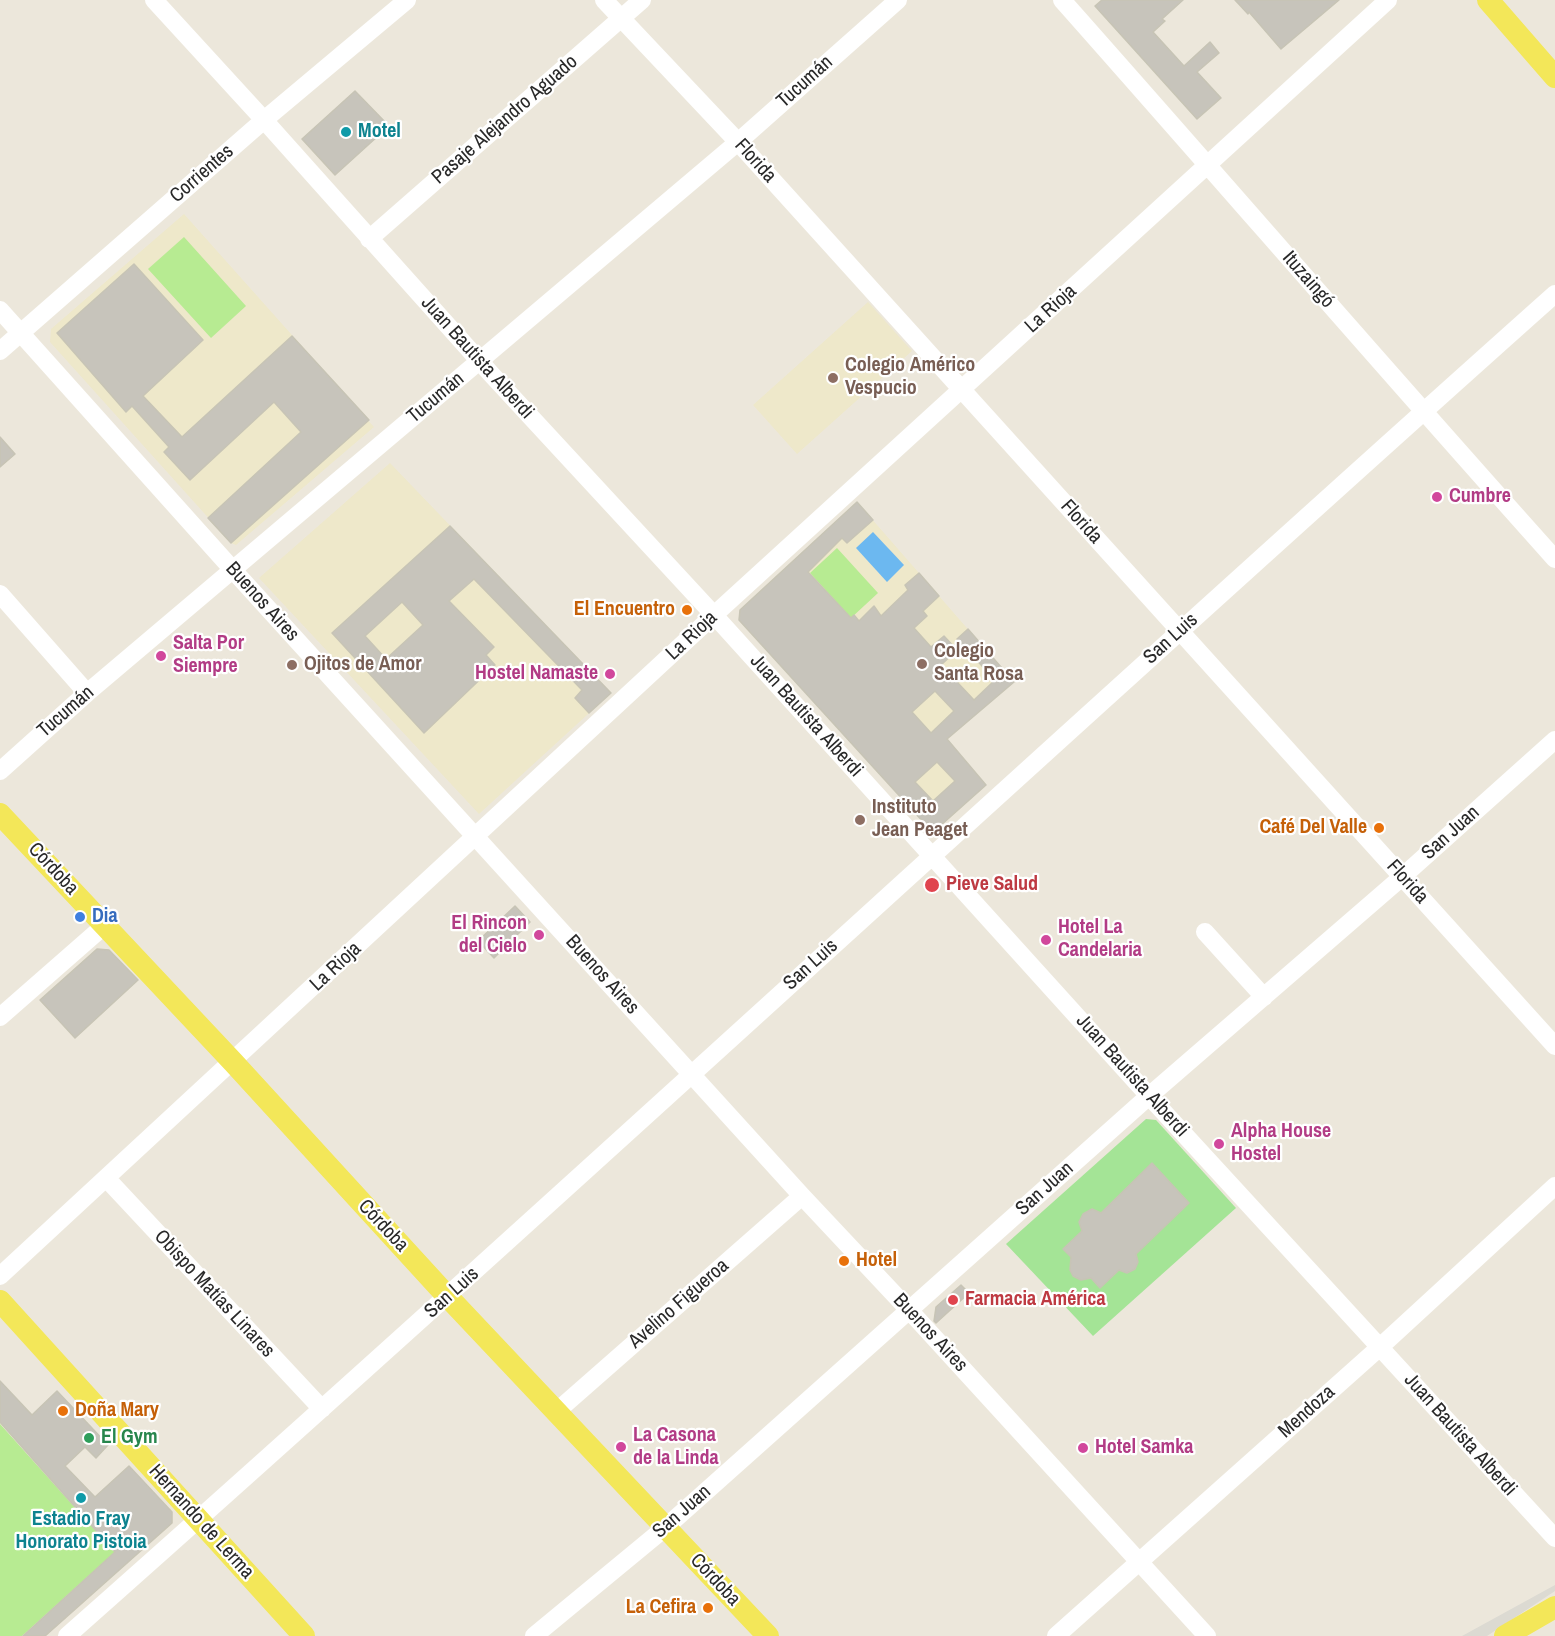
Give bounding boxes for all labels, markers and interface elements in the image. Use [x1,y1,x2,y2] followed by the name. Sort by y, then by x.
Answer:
[427,50,583,190] street label: Pasaje Alejandro Aguado
[772,51,838,113] street label: Tucumán
[358,120,401,144] place label: Motel
[339,125,353,139] marker: Motel
[729,134,781,188] street label: Florida
[165,140,239,208] street label: Corrientes
[1277,247,1339,313] street label: Ituzaingó
[1020,280,1082,338] street label: La Rioja
[416,292,538,424] street label: Juan Bautista Alberdi
[845,354,975,401] place label: Colegio Américo Vespucio
[403,367,469,429] street label: Tucumán
[826,371,840,385] marker: Colegio Américo Vespucio
[1449,485,1511,509] place label: Cumbre
[1430,490,1444,504] marker: Cumbre
[1055,495,1107,549] street label: Florida
[220,557,304,647] street label: Buenos Aires
[574,598,675,622] place label: El Encuentro
[680,603,694,617] marker: El Encuentro
[661,606,723,666] street label: La Rioja
[1139,608,1203,670] street label: San Luis
[173,632,244,679] place label: Salta Por Siempre
[934,640,1023,687] place label: Colegio Santa Rosa
[154,649,168,663] marker: Salta Por Siempre
[745,650,867,782] street label: Juan Bautista Alberdi
[304,653,422,677] place label: Ojitos de Amor
[915,657,929,671] marker: Colegio Santa Rosa
[285,658,299,672] marker: Ojitos de Amor
[475,662,598,686] place label: Hostel Namaste
[603,667,617,681] marker: Hostel Namaste
[33,681,99,743] street label: Tucumán
[872,796,968,843] place label: Instituto Jean Peaget
[1417,801,1485,865] street label: San Juan
[853,813,867,827] marker: Instituto Jean Peaget
[1259,816,1367,840] place label: Café Del Valle
[1372,821,1386,835] marker: Café Del Valle
[23,838,83,900] street label: Córdoba
[1381,855,1433,909] street label: Florida
[946,873,1038,897] place label: Pieve Salud
[923,876,941,894] marker: Pieve Salud
[92,905,118,929] place label: Dia
[73,910,87,924] marker: Dia
[451,912,527,959] place label: El Rincon del Cielo
[1058,916,1142,963] place label: Hotel La Candelaria
[532,928,546,942] marker: El Rincon del Cielo
[560,930,644,1020] street label: Buenos Aires
[1039,933,1053,947] marker: Hotel La Candelaria
[779,934,843,996] street label: San Luis
[305,937,367,997] street label: La Rioja
[1071,1010,1193,1142] street label: Juan Bautista Alberdi
[1231,1120,1331,1167] place label: Alpha House Hostel
[1212,1137,1226,1151] marker: Alpha House Hostel
[1011,1157,1079,1221] street label: San Juan
[353,1195,413,1257] street label: Córdoba
[149,1225,279,1363] street label: Obispo Matías Linares
[856,1249,897,1273] place label: Hotel
[624,1254,734,1354] street label: Avelino Figueroa
[837,1254,851,1268] marker: Hotel
[420,1262,484,1324] street label: San Luis
[965,1288,1105,1312] place label: Farmacia América
[888,1289,972,1377] street label: Buenos Aires
[946,1293,960,1307] marker: Farmacia América
[1399,1369,1521,1501] street label: Juan Bautista Alberdi
[1274,1381,1340,1443] street label: Mendoza
[75,1399,159,1423] place label: Doña Mary
[56,1404,70,1418] marker: Doña Mary
[633,1424,719,1471] place label: La Casona de la Linda
[101,1426,158,1450] place label: El Gym
[82,1431,96,1445] marker: El Gym
[1095,1436,1193,1460] place label: Hotel Samka
[614,1440,628,1454] marker: La Casona de la Linda
[1076,1441,1090,1455] marker: Hotel Samka
[143,1460,259,1584] street label: Hernando de Lerma
[648,1480,716,1544] street label: San Juan
[74,1491,88,1505] marker: Estadio Fray Honorato Pistoia
[15,1508,147,1555] place label: Estadio Fray Honorato Pistoia
[685,1549,745,1611] street label: Córdoba
[626,1596,696,1620] place label: La Cefira
[701,1601,715,1615] marker: La Cefira

